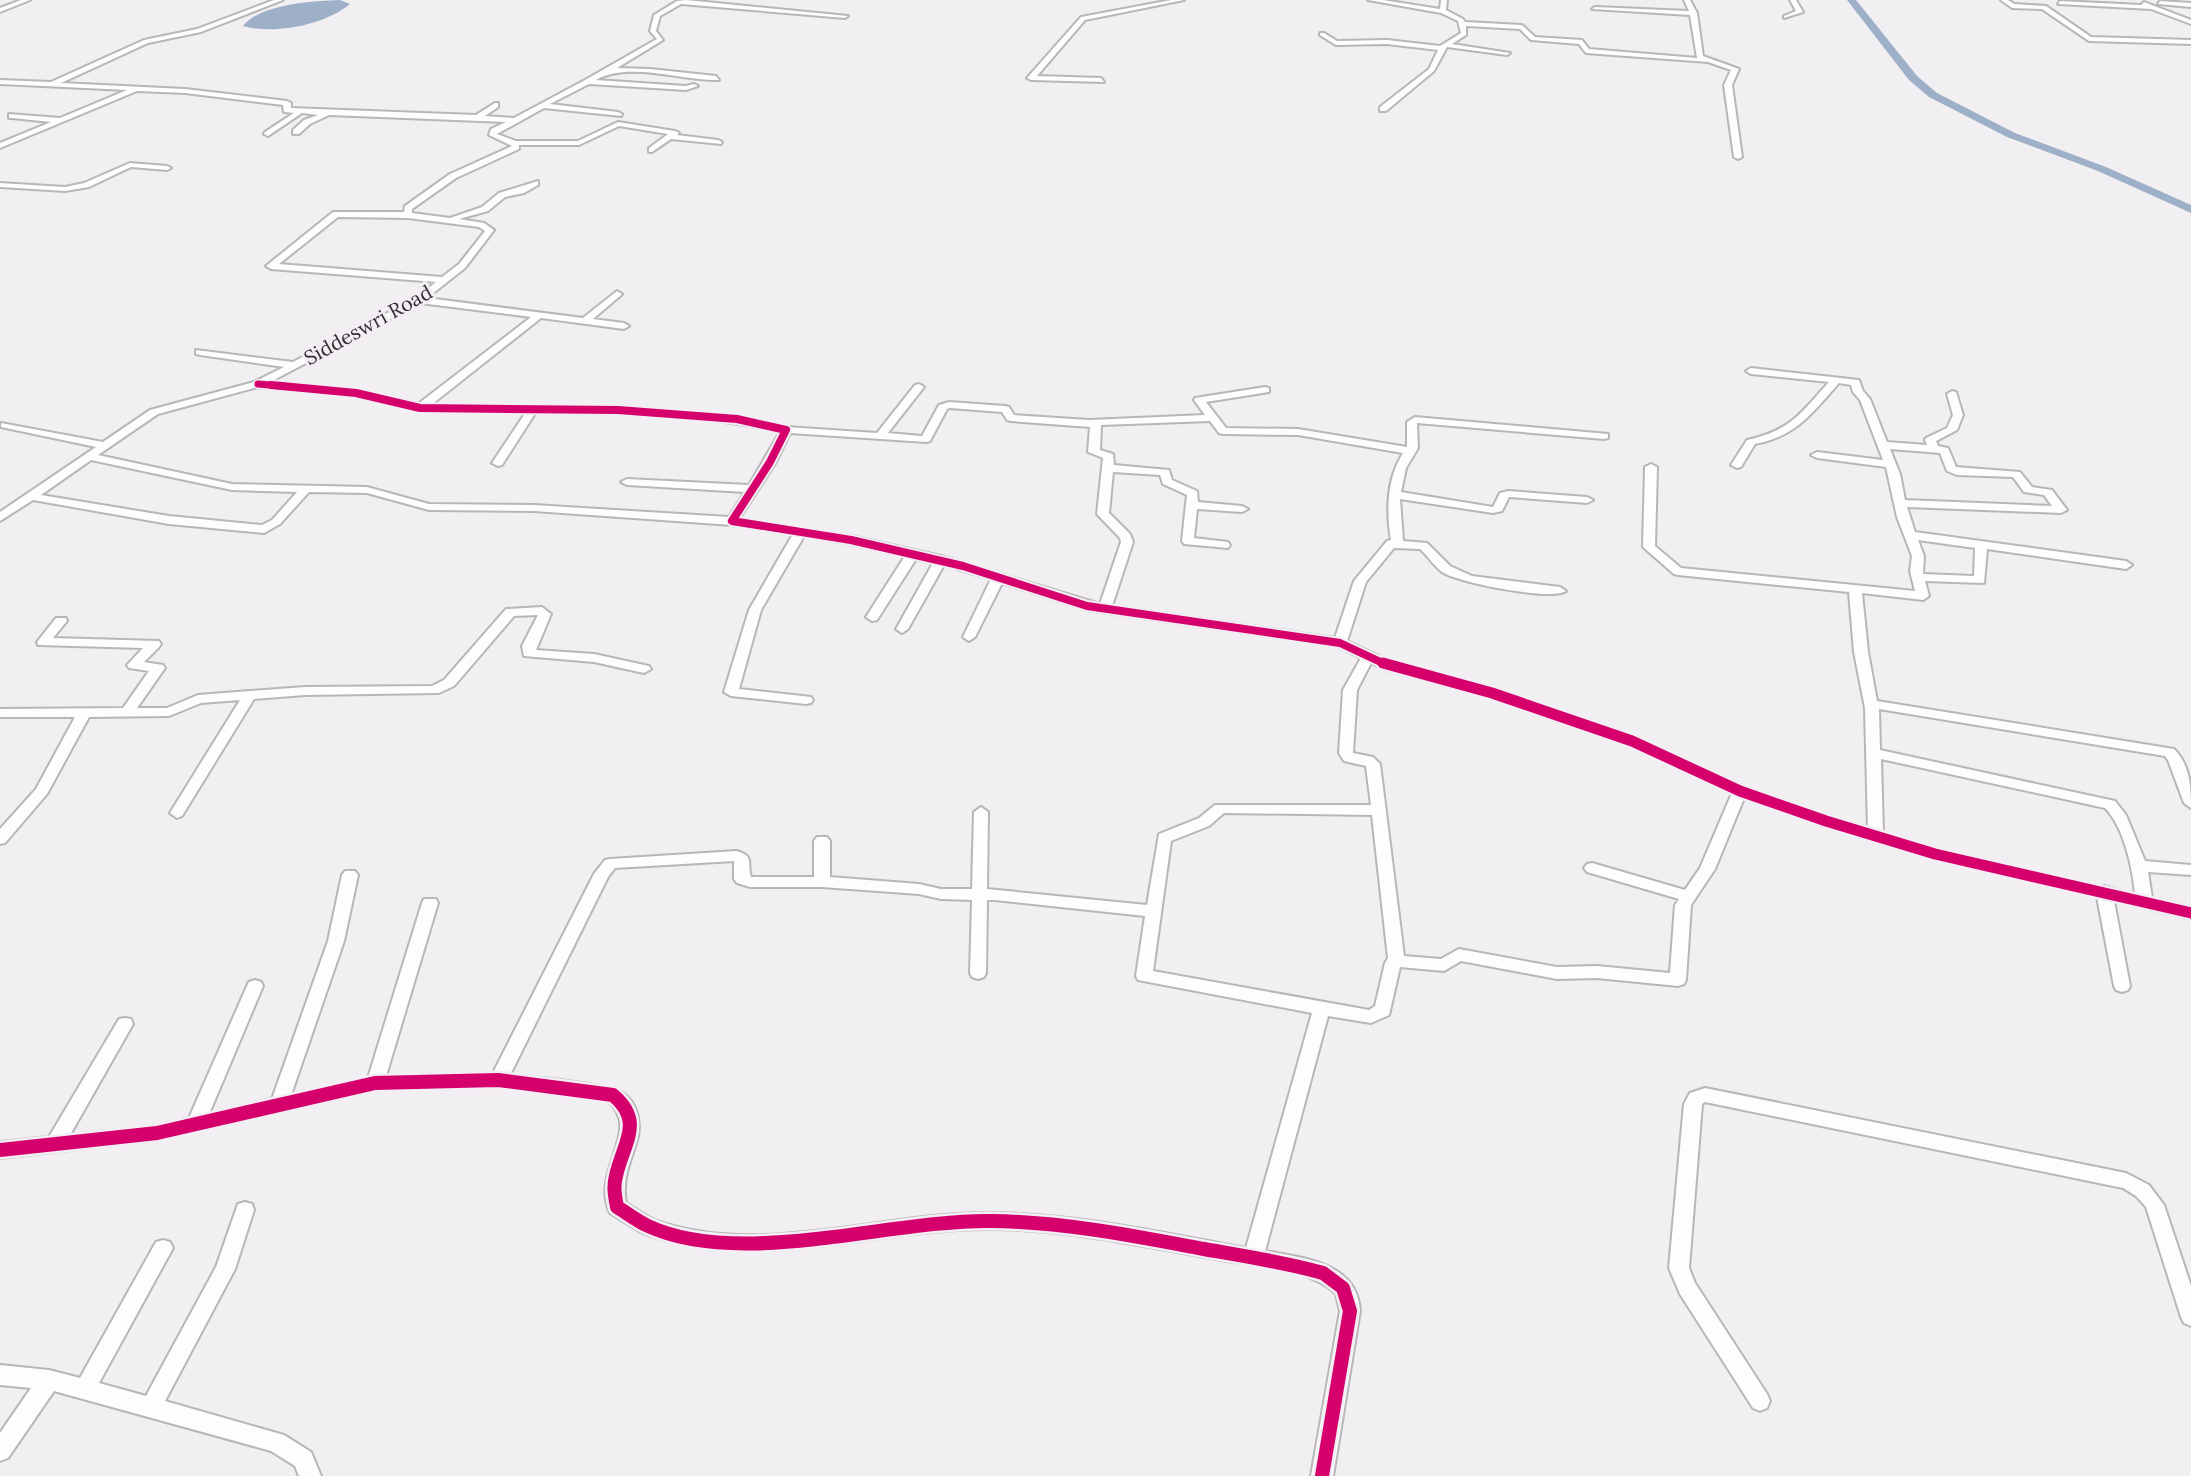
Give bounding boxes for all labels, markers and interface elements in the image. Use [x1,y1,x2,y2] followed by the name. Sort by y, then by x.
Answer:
[299,279,436,370] street label: Siddeswri Road

